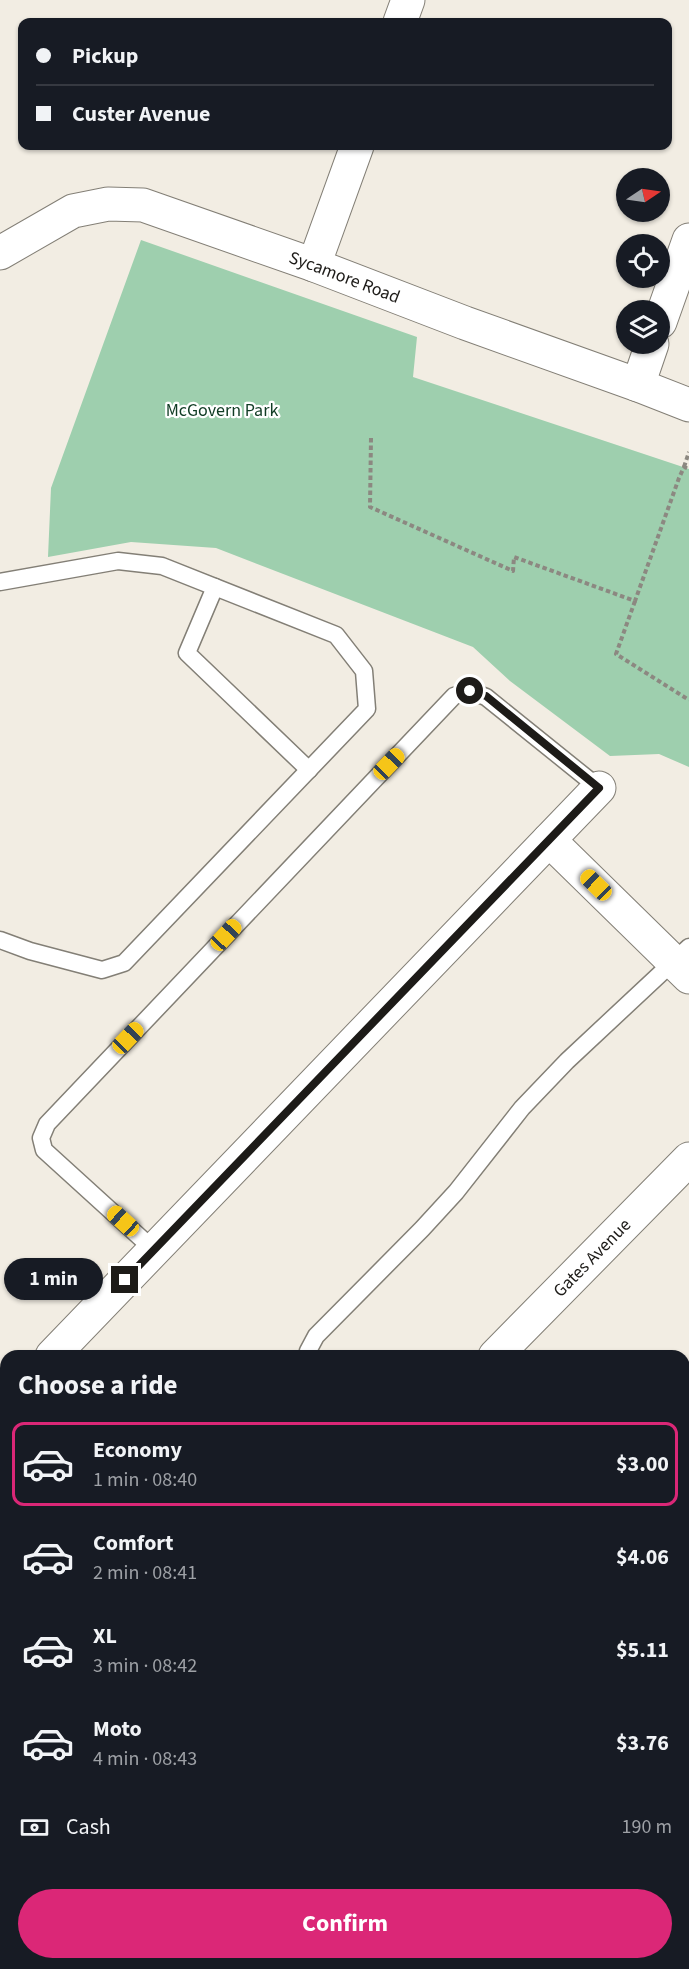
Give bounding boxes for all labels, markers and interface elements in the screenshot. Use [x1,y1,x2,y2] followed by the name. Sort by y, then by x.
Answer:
[72,40,138,72] text: Pickup
[72,98,210,130] text: Custer Avenue
[616,168,670,222] north arrow
[616,168,670,354] map controls
[616,234,670,288] button: locate
[286,245,404,309] street label: Sycamore Road
[616,300,670,354] button: layers
[166,398,278,423] park label: McGovern Park
[456,677,483,704] route start
[370,745,408,783] car
[577,866,615,904] car
[207,916,245,954] car
[109,1019,147,1057] car
[104,1202,142,1240] car
[547,1213,636,1303] street label: Gates Avenue
[5,1259,104,1301] callout: 1 min
[29,1265,78,1293] text: 1 min
[111,1266,138,1293] route end
[18,1366,178,1405] text: Choose a ride
[93,1434,182,1466] text: Economy
[21,1437,75,1491] icon: car
[616,1448,669,1480] text: $3.00
[93,1466,197,1494] text: 1 min · 08:40
[93,1527,174,1559] text: Comfort
[21,1530,75,1584] icon: car
[616,1541,669,1573] text: $4.06
[93,1559,197,1587] text: 2 min · 08:41
[93,1620,117,1652] text: XL
[21,1623,75,1677] icon: car
[616,1634,669,1666] text: $5.11
[93,1652,197,1680] text: 3 min · 08:42
[93,1713,142,1745] text: Moto
[21,1716,75,1770] icon: car
[616,1727,669,1759] text: $3.76
[93,1745,197,1773] text: 4 min · 08:43
[18,1811,51,1844] icon: cash
[66,1811,111,1843] text: Cash
[622,1813,672,1841] text: 190 m
[18,1889,672,1958] button: Confirm

